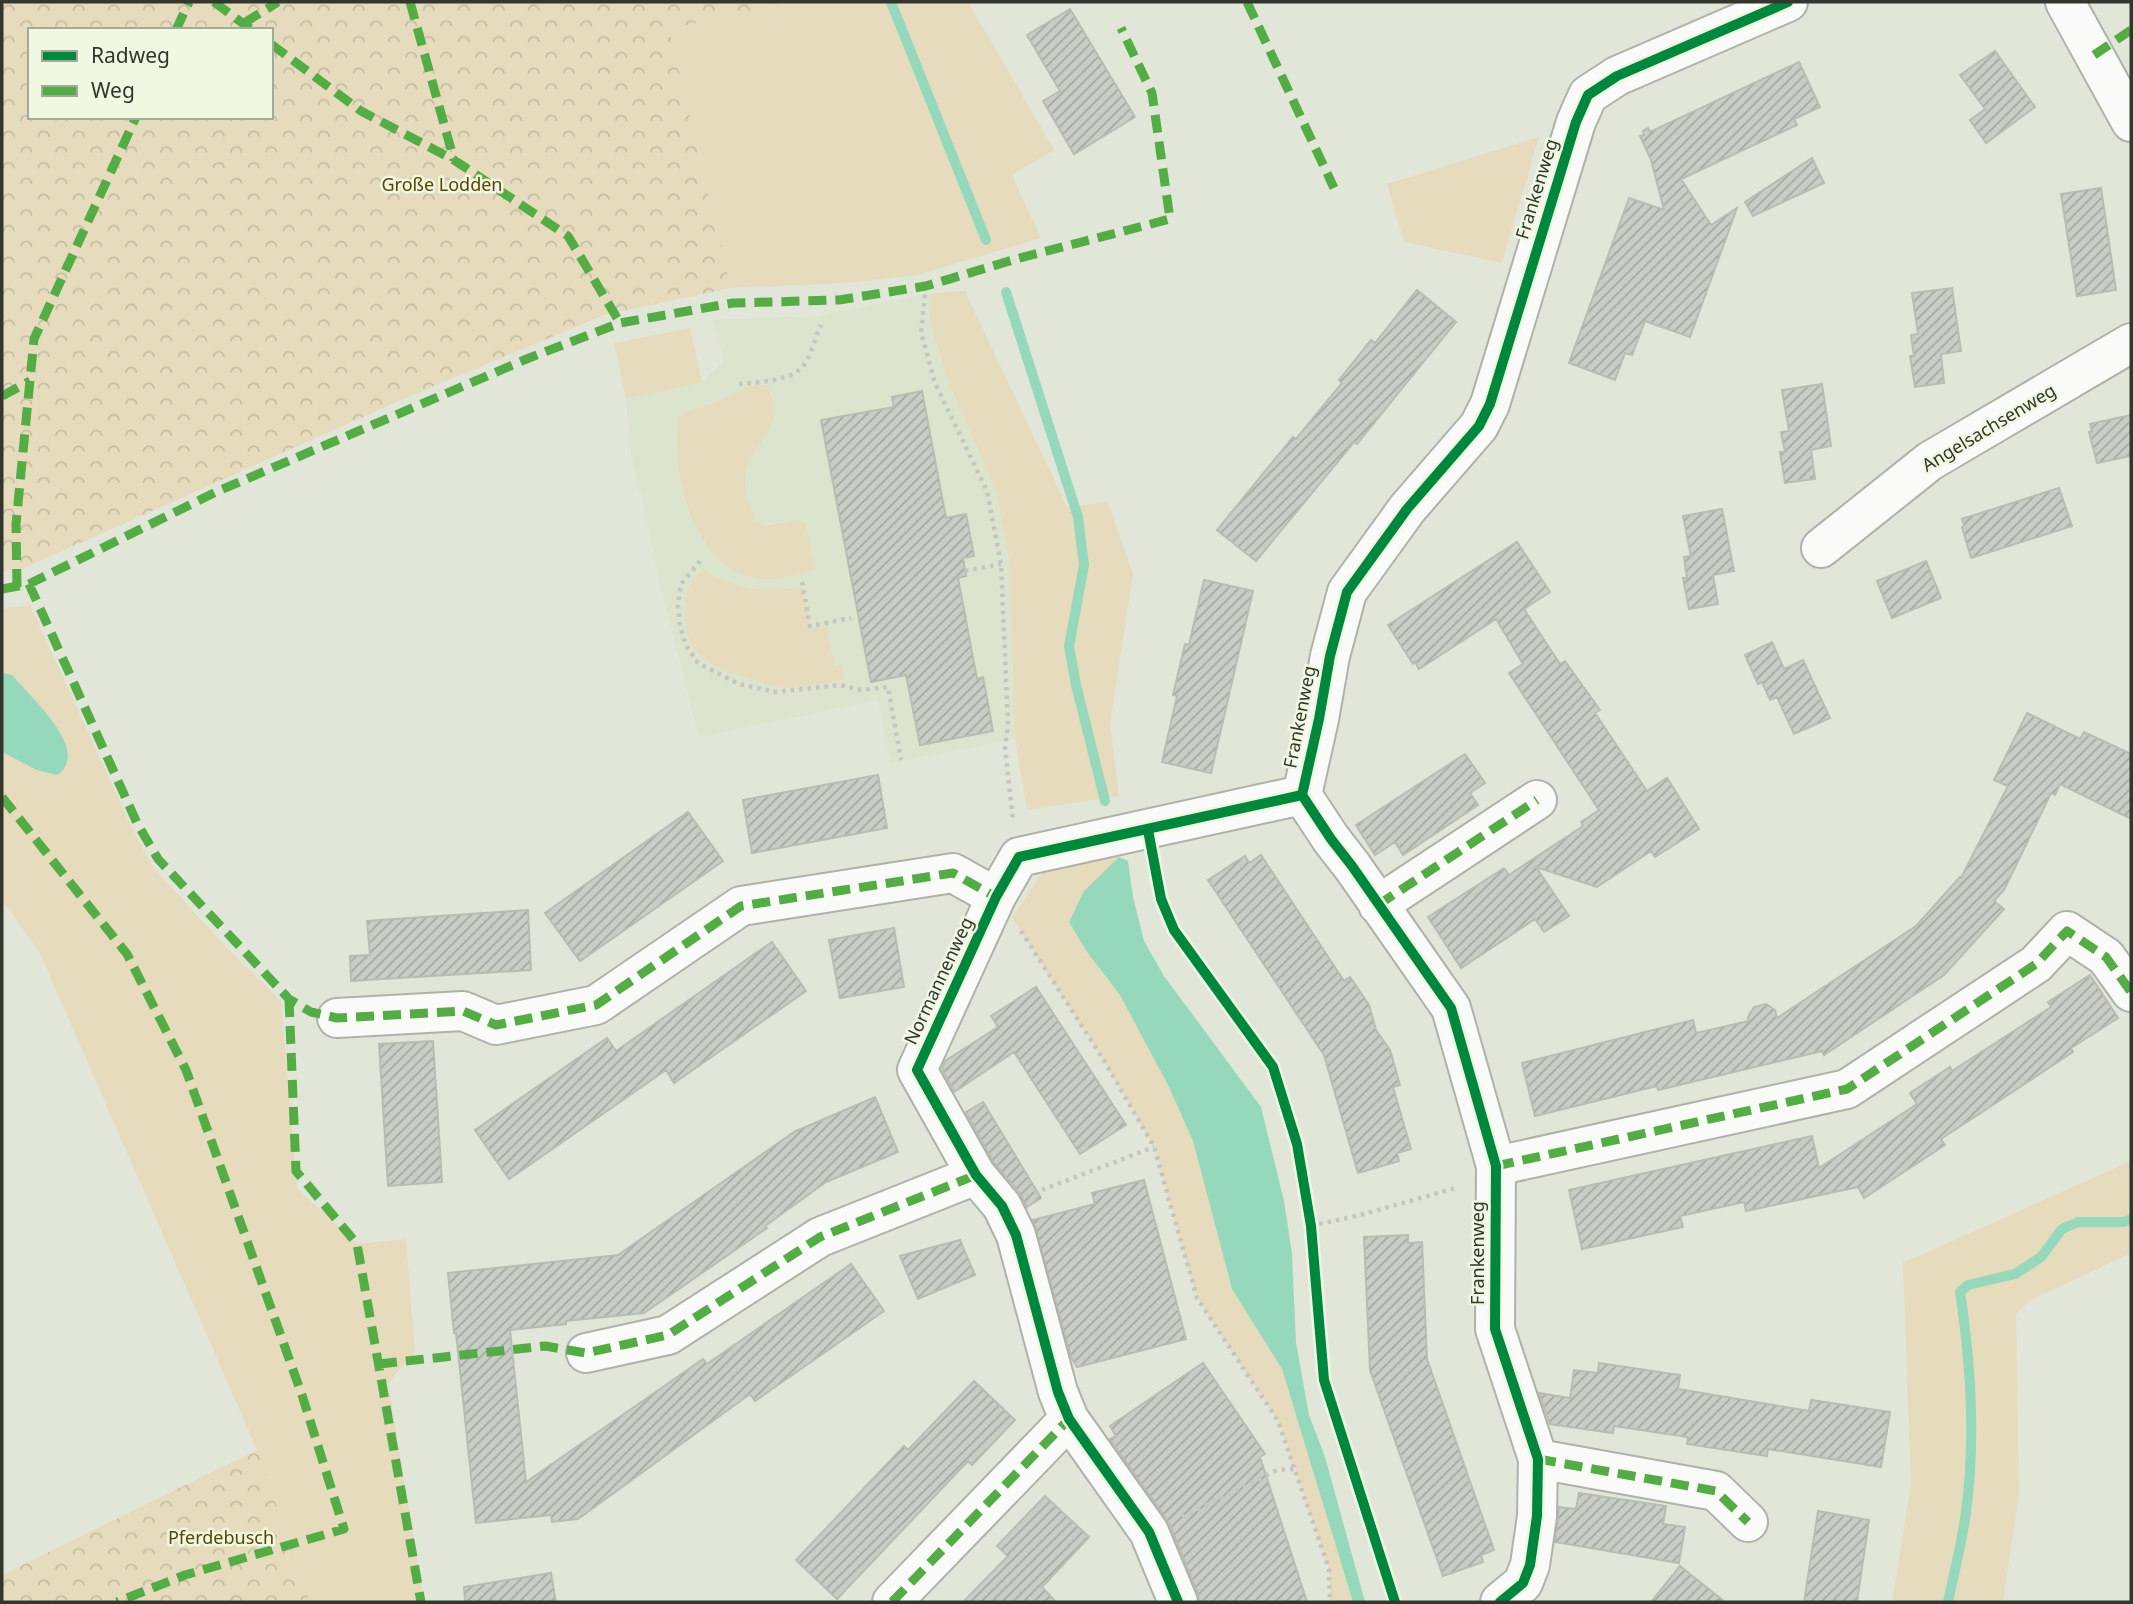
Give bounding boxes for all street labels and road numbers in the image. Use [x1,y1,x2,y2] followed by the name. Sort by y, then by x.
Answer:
[1509,136,1563,242] street label: Frankenweg
[1917,378,2060,477] street label: Angelsachsenweg
[1277,664,1321,770] street label: Frankenweg
[898,913,978,1048] street label: Normannenweg
[1465,1201,1489,1305] street label: Frankenweg

